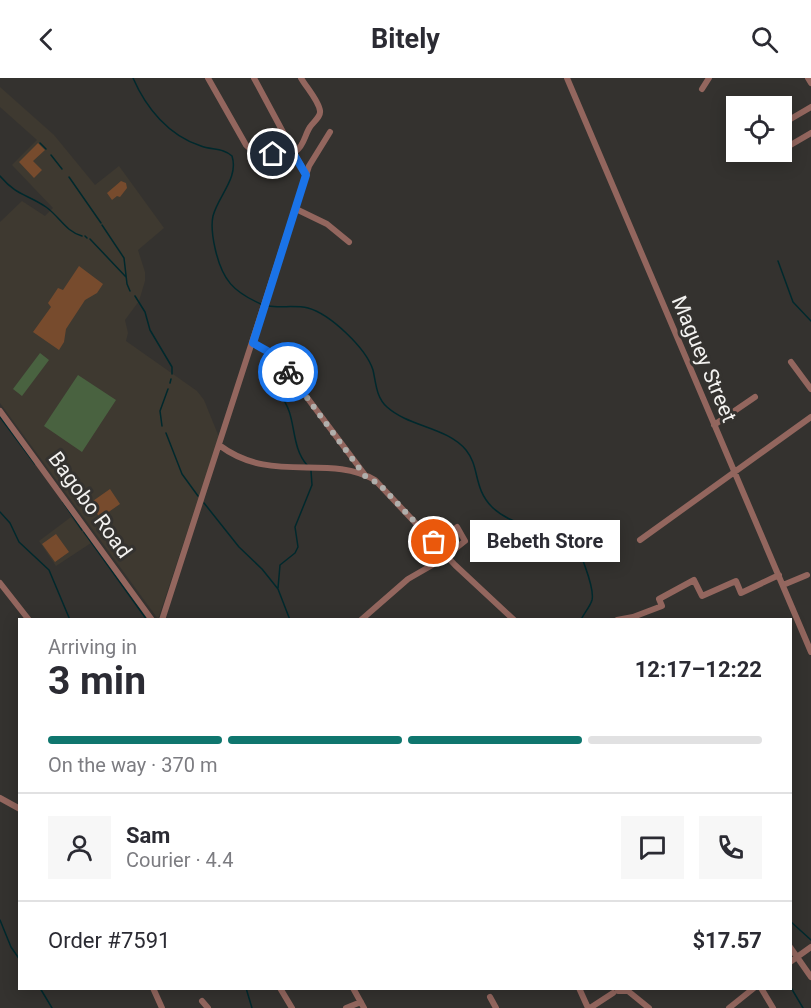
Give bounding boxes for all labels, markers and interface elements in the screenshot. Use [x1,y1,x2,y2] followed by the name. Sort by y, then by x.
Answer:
[30,23,63,56] icon: back
[371,23,440,55] text: Bitely
[748,23,781,56] icon: search
[726,96,792,162] map controls
[726,96,792,162] button: locate
[247,128,298,179] pin
[256,137,289,170] icon: home
[667,292,741,426] street label: Maguey Street
[258,342,318,402] courier
[272,356,305,389] icon: bike
[43,447,137,563] street label: Bagobo Road
[408,516,459,567] pin
[470,521,620,563] callout: Bebeth Store
[417,525,450,558] icon: bag
[487,529,603,553] text: Bebeth Store
[48,635,137,659] text: Arriving in
[635,657,762,682] text: 12:17–12:22
[48,658,146,704] text: 3 min
[48,753,217,777] text: On the way · 370 m
[48,816,111,879] button: person
[621,816,684,879] button: chat
[699,816,762,879] button: phone
[126,823,170,848] text: Sam
[126,848,233,872] text: Courier · 4.4
[48,928,170,953] text: Order #7591
[693,928,762,953] text: $17.57

